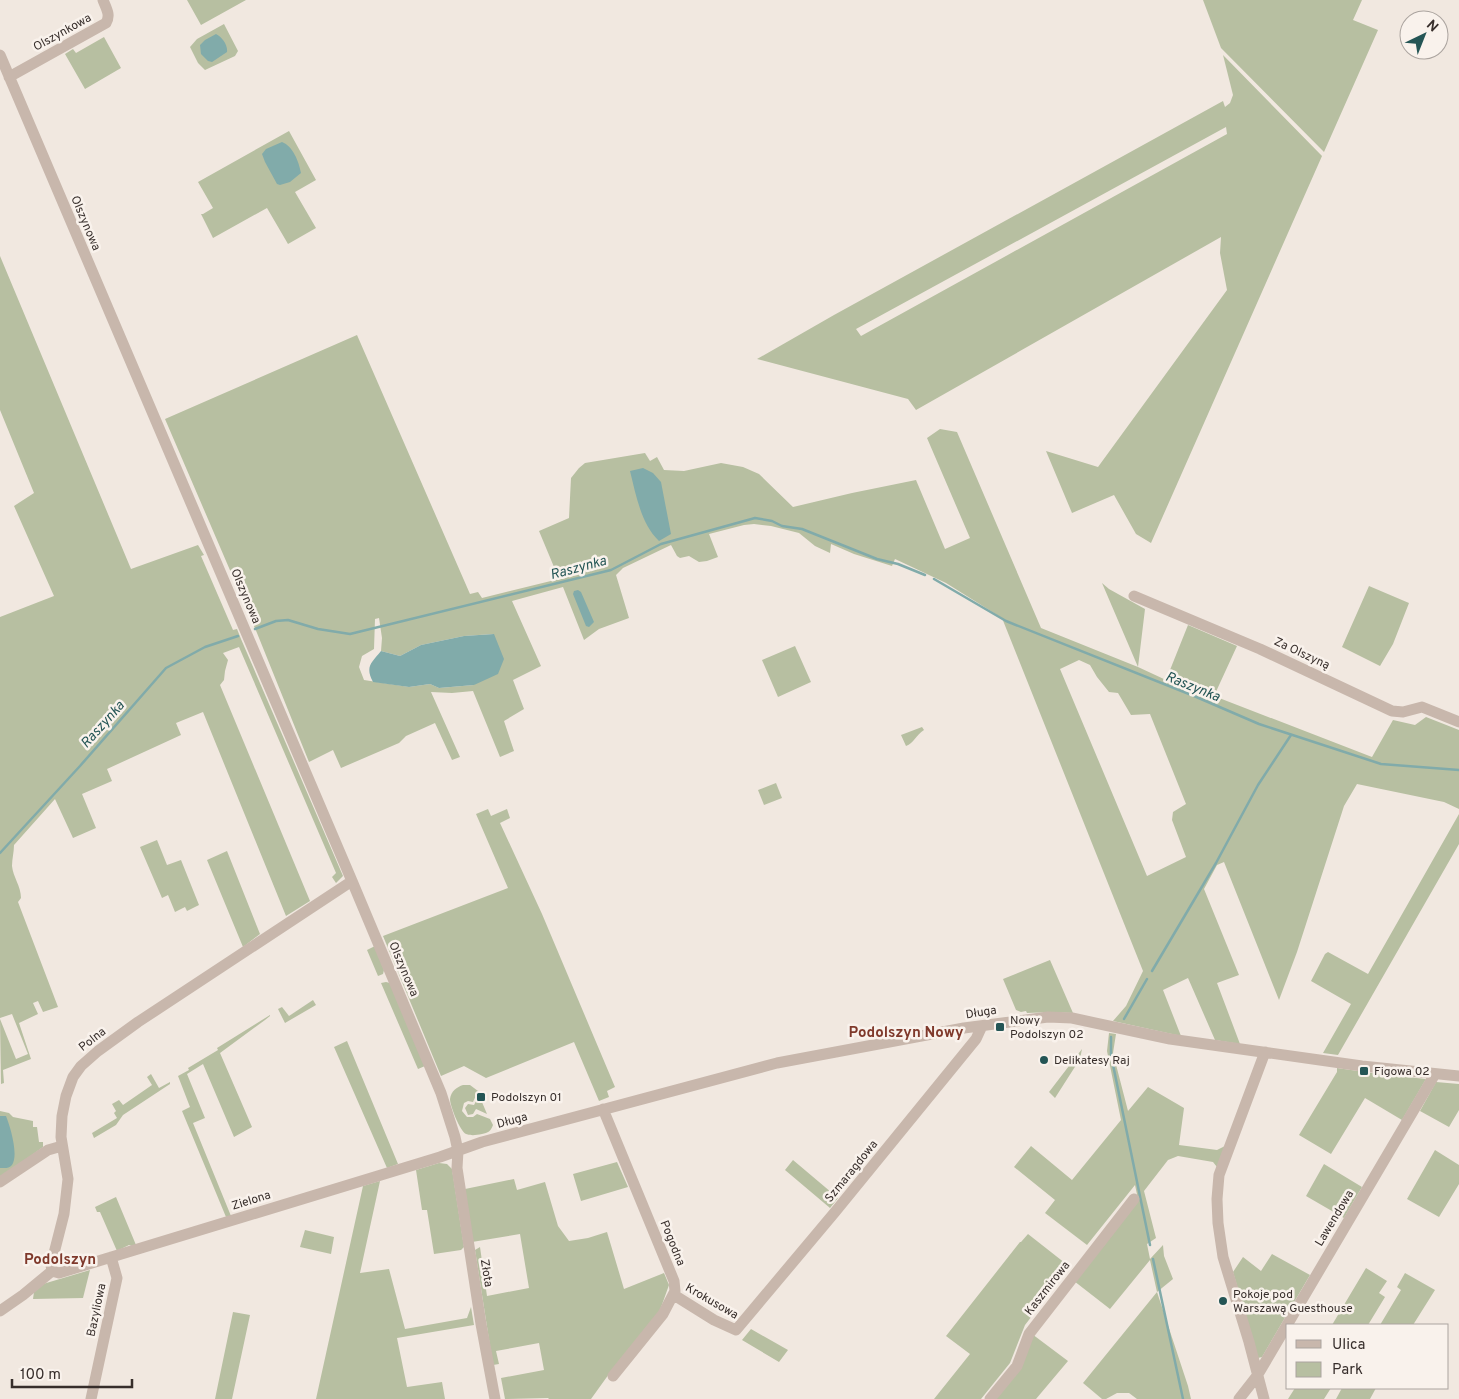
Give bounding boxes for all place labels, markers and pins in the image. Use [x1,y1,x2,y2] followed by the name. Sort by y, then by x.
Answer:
[1010,1013,1084,1043] place label: Nowy Podolszyn 02
[994,1021,1006,1033] marker: Nowy Podolszyn 02
[1054,1053,1130,1069] place label: Delikatesy Raj
[1038,1054,1050,1066] marker: Delikatesy Raj
[1374,1064,1430,1080] place label: Figowa 02
[1358,1065,1370,1077] marker: Figowa 02
[491,1090,562,1106] place label: Podolszyn 01
[475,1091,487,1103] marker: Podolszyn 01
[1233,1287,1353,1317] place label: Pokoje pod Warszawą Guesthouse
[1217,1295,1229,1307] marker: Pokoje pod Warszawą Guesthouse

